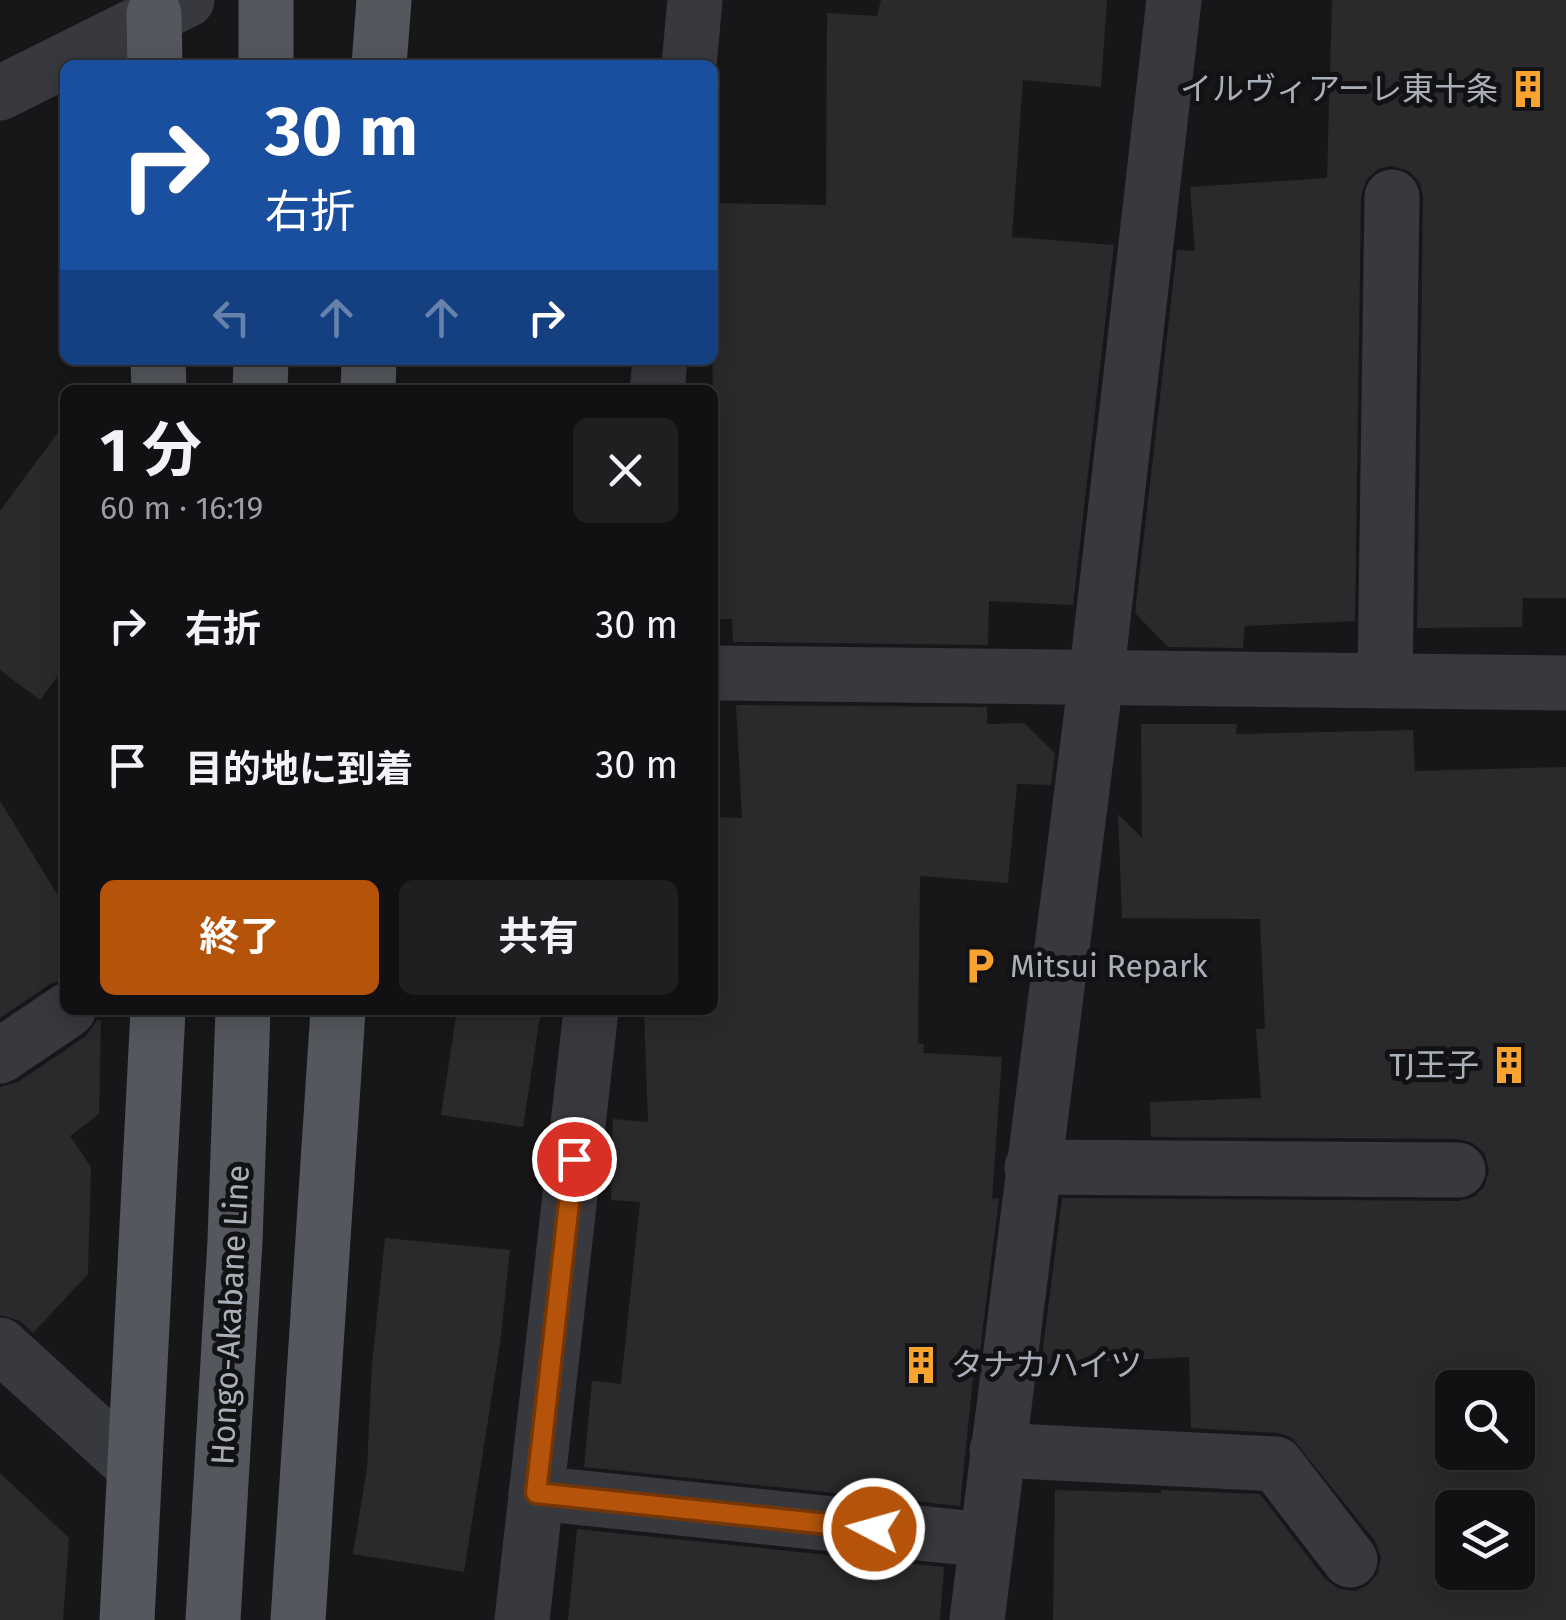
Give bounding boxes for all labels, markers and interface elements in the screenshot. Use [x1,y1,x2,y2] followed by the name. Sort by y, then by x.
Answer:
[1507,68,1549,110] building icon: イルヴィアーレ東十条
[1180,70,1498,108] place label: イルヴィアーレ東十条
[265,90,418,174] text: 30 m
[100,100,230,230] icon: right
[265,185,355,239] text: 右折
[204,290,259,345] icon: left
[309,290,364,345] icon: ahead
[414,290,469,345] icon: ahead
[519,290,574,345] icon: right
[100,415,202,487] text: 1 分
[573,418,678,523] button: close
[100,489,263,527] text: 60 m · 16:19
[100,598,155,653] icon: right
[595,602,678,648] text: 30 m
[185,606,261,652] text: 右折
[100,738,155,793] icon: arrive
[595,742,678,788] text: 30 m
[185,746,413,792] text: 目的地に到着
[100,880,379,995] button: 終了
[399,880,678,995] button: 共有
[959,945,1001,987] parking icon: Mitsui Repark
[1010,947,1208,985] place label: Mitsui Repark
[1488,1044,1530,1086] building icon: TJ王子
[1389,1046,1479,1084] place label: TJ王子
[532,1117,617,1202] pin
[547,1132,602,1187] icon: arrive
[203,1164,257,1466] street label: Hongo-Akabane Line
[900,1344,942,1386] building icon: タナカハイツ
[951,1346,1142,1384] place label: タナカハイツ
[1435,1370,1535,1590] map controls
[1435,1370,1535,1470] button: search
[822,1477,926,1581] position arrow
[1435,1490,1535,1590] button: layers

